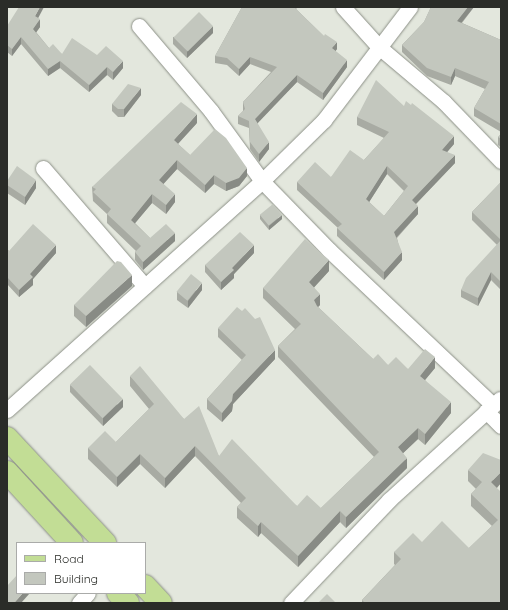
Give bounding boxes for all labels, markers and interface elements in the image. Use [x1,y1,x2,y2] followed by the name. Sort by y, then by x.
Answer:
[16,542,146,594] legend
[54,551,84,566] text: Road
[54,571,98,586] text: Building

